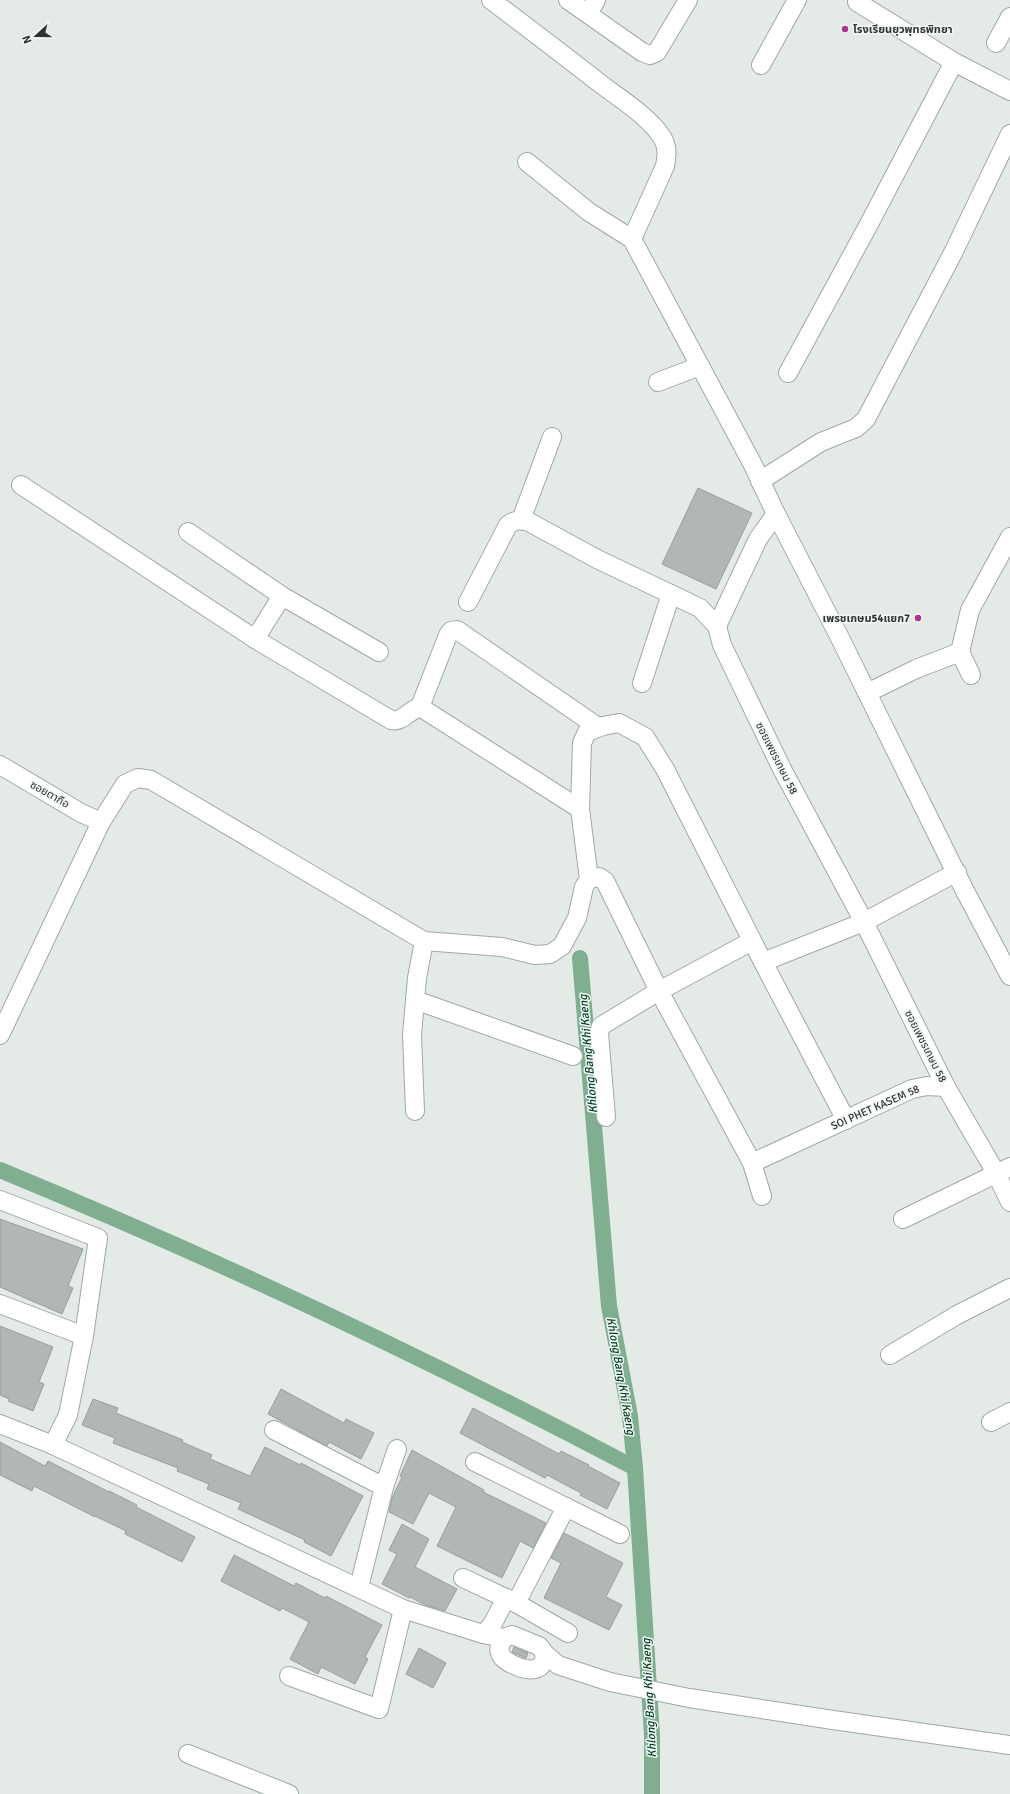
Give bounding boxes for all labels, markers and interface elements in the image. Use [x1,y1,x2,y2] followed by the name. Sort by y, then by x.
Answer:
[16,16,56,56] north arrow
[853,23,953,36] place label: โรงเรียนยุวพุทธพิทยา
[840,24,850,34] marker: โรงเรียนยุวพุทธพิทยา
[20,34,35,45] text: N
[823,612,910,625] place label: เพรชเกษม54แยก7
[913,613,923,623] marker: เพรชเกษม54แยก7
[753,720,800,796] street label: ซอยเพชรเกษม 58
[28,778,72,811] street label: ซอยตากือ
[576,992,601,1114] water label: Khlong Bang Khi Kaeng
[902,1008,949,1084] street label: ซอยเพชรเกษม 58
[829,1082,922,1133] street label: SOI PHET KASEM 58
[603,1316,639,1438] water label: Khlong Bang Khi Kaeng
[639,1636,660,1758] water label: Khlong Bang Khi Kaeng

